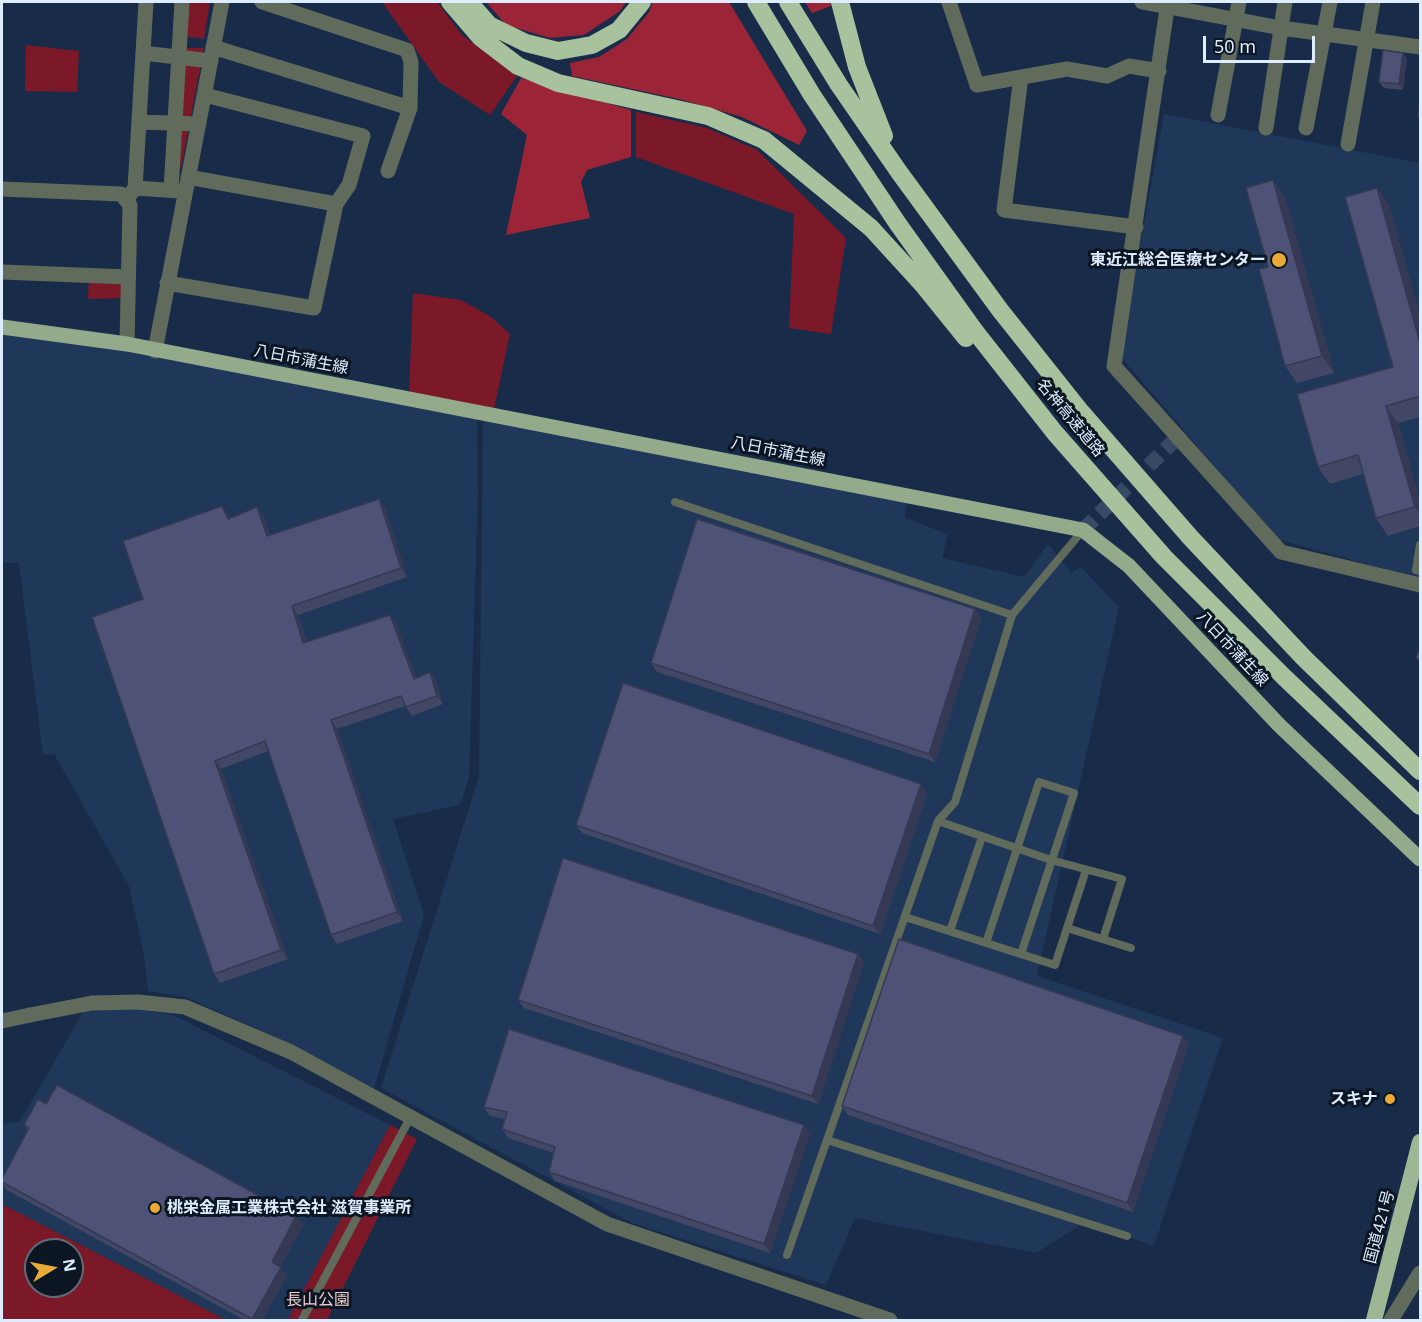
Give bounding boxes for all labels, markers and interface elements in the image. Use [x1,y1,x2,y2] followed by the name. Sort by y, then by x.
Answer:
[1206,24,1318,62] scale bar
[1214,34,1256,58] text: 50 m
[1090,250,1266,270] place label: 東近江総合医療センター
[1270,251,1288,269] marker: 東近江総合医療センター
[252,341,350,379] street label: 八日市蒲生線
[1032,375,1108,461] street label: 名神高速道路
[729,433,827,471] street label: 八日市蒲生線
[1192,607,1272,691] street label: 八日市蒲生線
[1330,1089,1378,1109] place label: スキナ
[1383,1092,1397,1106] marker: スキナ
[1361,1188,1399,1266] street label: 国道421号
[167,1198,411,1218] place label: 桃栄金属工業株式会社 滋賀事業所
[148,1201,162,1215] marker: 桃栄金属工業株式会社 滋賀事業所
[24,1238,84,1298] north arrow
[58,1257,82,1274] text: N
[286,1290,350,1310] park label: 長山公園

